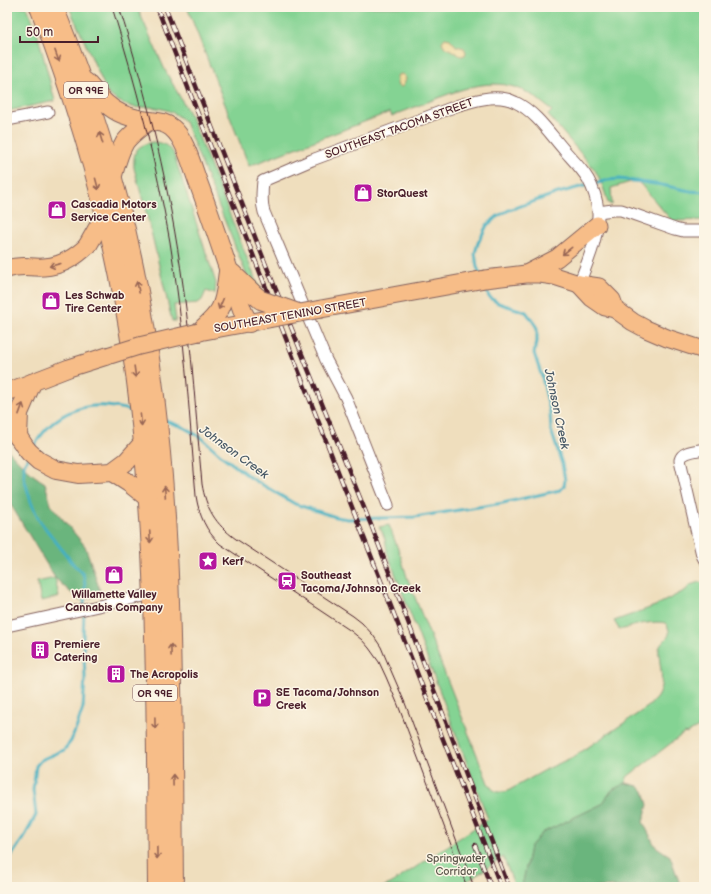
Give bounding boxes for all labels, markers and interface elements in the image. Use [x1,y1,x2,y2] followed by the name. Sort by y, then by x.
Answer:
[20,18,98,44] scale bar
[26,25,53,40] text: 50 m
[54,50,62,62] one-way arrow
[64,82,108,98] road number: OR 99E
[323,95,475,161] street label: SOUTHEAST TACOMA STREET
[97,131,104,144] one-way arrow
[94,177,101,190] one-way arrow
[352,182,374,204] shop icon: StorQuest
[377,187,428,200] place label: StorQuest
[71,198,157,224] place label: Cascadia Motors Service Center
[46,199,68,221] shop icon: Cascadia Motors Service Center
[562,246,573,255] one-way arrow
[49,261,62,269] one-way arrow
[134,281,142,294] one-way arrow
[65,289,125,315] place label: Les Schwab Tire Center
[40,290,62,312] shop icon: Les Schwab Tire Center
[213,296,368,335] street label: SOUTHEAST TENINO STREET
[217,298,224,310] one-way arrow
[131,365,139,378] one-way arrow
[540,367,573,452] water label: Johnson Creek
[18,403,26,415] one-way arrow
[137,413,145,426] one-way arrow
[195,422,272,483] water label: Johnson Creek
[161,486,168,499] one-way arrow
[147,530,154,543] one-way arrow
[197,550,219,572] place icon: Kerf
[222,555,245,568] place label: Kerf
[103,564,125,586] shop icon: Willamette Valley Cannabis Company
[301,569,421,595] place label: Southeast Tacoma/Johnson Creek
[276,570,298,592] station icon: Southeast Tacoma/Johnson Creek
[65,588,163,614] place label: Willamette Valley Cannabis Company
[54,638,100,664] place label: Premiere Catering
[29,639,51,661] building icon: Premiere Catering
[167,644,175,657] one-way arrow
[105,663,127,685] building icon: The Acropolis
[130,668,199,681] place label: The Acropolis
[133,685,177,701] road number: OR 99E
[276,686,379,712] place label: SE Tacoma/Johnson Creek
[251,687,273,709] parking icon: SE Tacoma/Johnson Creek
[151,716,159,729] one-way arrow
[169,774,177,787] one-way arrow
[153,846,161,859] one-way arrow
[426,852,487,878] park label: Springwater Corridor

